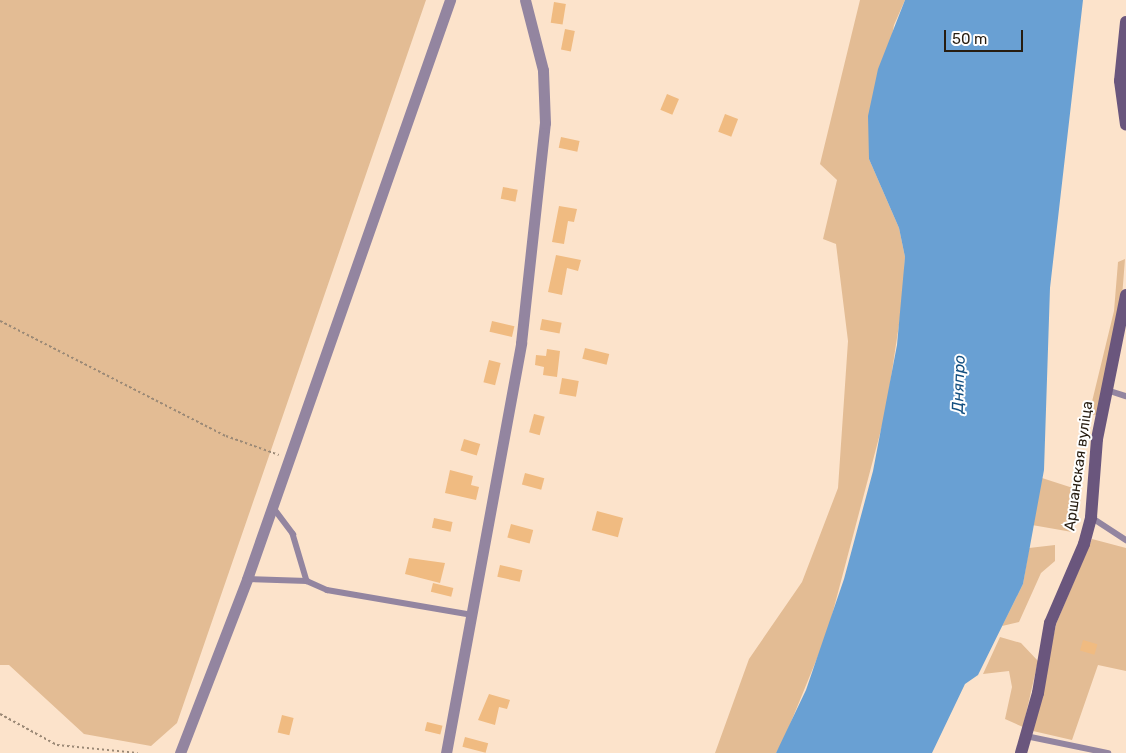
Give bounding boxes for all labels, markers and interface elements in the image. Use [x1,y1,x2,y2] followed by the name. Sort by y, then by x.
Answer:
[946,20,1025,52] scale bar
[952,30,987,48] text: 50 m
[948,355,970,413] water label: Дняпро
[1061,400,1097,532] street label: Аршанская вуліца

